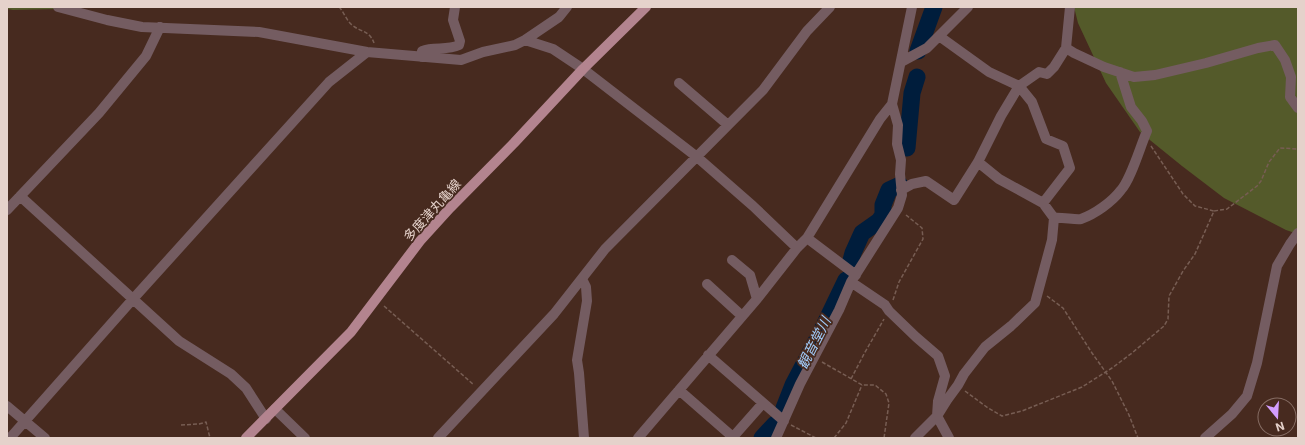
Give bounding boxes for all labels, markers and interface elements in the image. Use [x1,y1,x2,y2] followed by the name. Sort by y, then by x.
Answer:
[400,176,464,244] street label: 多度津丸亀線
[793,312,835,372] water label: 観音堂川
[1257,397,1297,437] north arrow
[1274,419,1286,434] text: N

